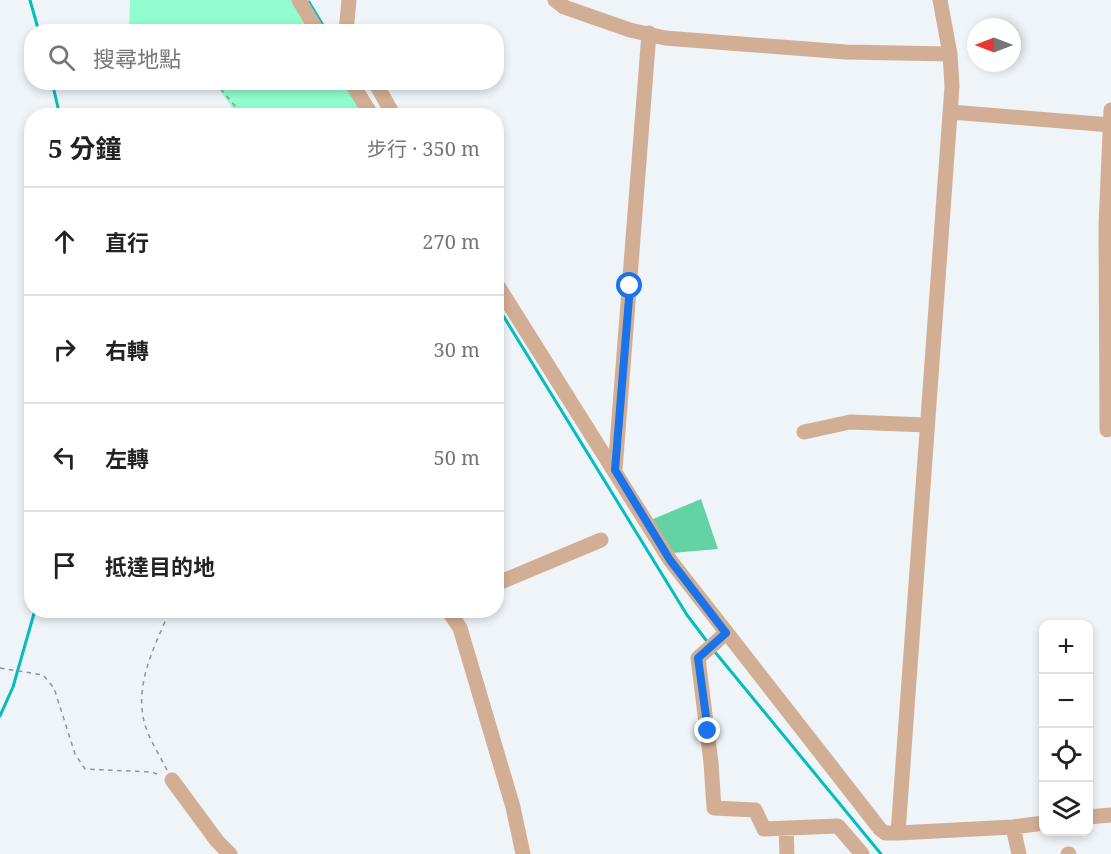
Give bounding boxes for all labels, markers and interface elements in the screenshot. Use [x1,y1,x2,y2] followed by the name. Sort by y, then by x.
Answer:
[967,18,1021,72] north arrow
[24,24,504,90] search box
[45,41,78,74] icon: search
[93,43,181,73] text: 搜尋地點
[48,130,121,166] text: 5 分鐘
[367,135,480,162] text: 步行 · 350 m
[48,225,81,258] icon: ahead
[105,227,149,257] text: 直行
[422,228,480,255] text: 270 m
[616,272,642,298] route start
[48,333,81,366] icon: right
[105,335,149,365] text: 右轉
[434,336,480,363] text: 30 m
[48,441,81,474] icon: left
[105,443,149,473] text: 左轉
[434,444,480,471] text: 50 m
[48,549,81,582] icon: arrive
[105,551,215,581] text: 抵達目的地
[1039,620,1093,836] map controls
[1039,620,1093,674] button: +
[1039,674,1093,728] button: −
[694,717,720,743] route end
[1039,728,1093,782] button: locate
[1039,782,1093,836] button: layers

